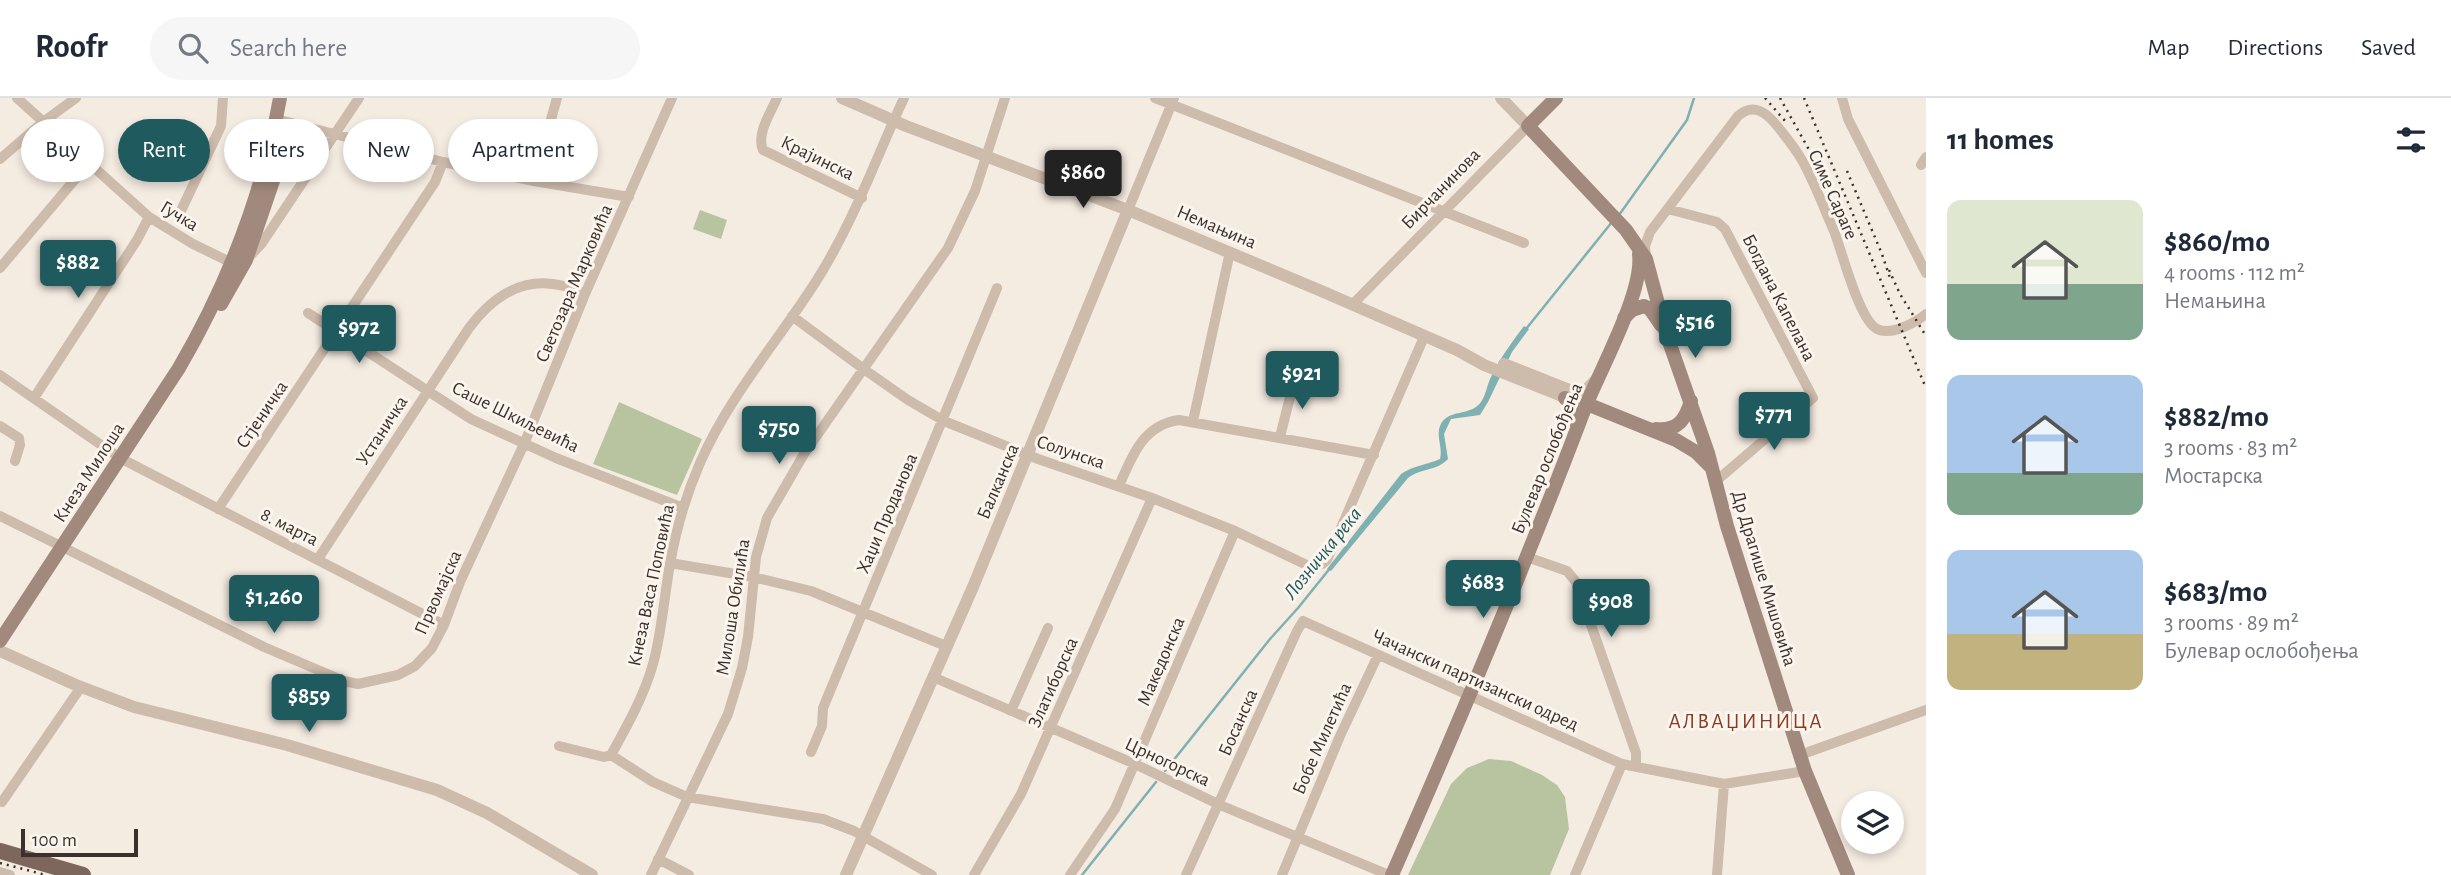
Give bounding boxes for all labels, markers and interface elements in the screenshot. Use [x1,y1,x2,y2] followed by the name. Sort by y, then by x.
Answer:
[150,17,640,80] search box
[174,29,212,67] icon: search
[35,31,108,64] text: Roofr
[230,35,347,61] text: Search here
[2147,36,2189,60] text: Map
[2227,36,2323,60] text: Directions
[2361,36,2416,60] text: Saved
[21,119,104,182] chip: Buy
[118,119,210,182] chip: Rent
[224,119,329,182] chip: Filters
[343,119,434,182] chip: New
[448,119,598,182] chip: Apartment
[2392,121,2430,159] icon: filters
[1947,125,2054,155] text: 11 homes
[778,133,857,184] street label: Крајинска
[1398,145,1484,233] street label: Бирчанинова
[1804,147,1861,242] street label: Симе Сараге
[1042,150,1124,210] pin: $860
[1061,161,1105,184] text: $860
[157,198,202,235] street label: Гучка
[533,202,616,365] street label: Светозара Марковића
[1174,202,1259,253] street label: Немањина
[2164,227,2270,257] text: $860/mo
[2003,228,2087,312] icon: home
[1738,231,1819,364] street label: Богдана Капелана
[37,240,119,300] pin: $882
[56,251,100,274] text: $882
[2164,262,2305,285] text: 4 rooms · 112 m²
[2164,290,2266,313] text: Немањина
[1654,300,1736,360] pin: $516
[318,306,400,365] pin: $972
[1675,311,1715,334] text: $516
[338,316,380,339] text: $972
[1261,352,1343,411] pin: $921
[1282,362,1322,385] text: $921
[233,377,292,452] street label: Стјеничка
[449,378,582,457] street label: Саше Шкиљевића
[1508,380,1586,537] street label: Булевар ослобођења
[353,392,412,469] street label: Устаничка
[1733,392,1815,452] pin: $771
[2164,402,2269,432] text: $882/mo
[1755,403,1793,426] text: $771
[2003,403,2087,487] icon: home
[738,406,820,466] pin: $750
[758,417,800,440] text: $750
[50,419,129,526] street label: Кнеза Милоша
[1034,432,1107,473] street label: Солунска
[2164,437,2297,460] text: 3 rooms · 83 m²
[974,441,1023,522] street label: Балканска
[854,450,921,576] street label: Хаџи Проданова
[2164,465,2263,488] text: Мостарска
[1728,488,1799,669] street label: Др Драгише Мишовића
[625,502,678,668] street label: Кнеза Васа Поповића
[1279,503,1366,605] water label: Лозничка река
[257,505,321,550] street label: 8. марта
[713,537,754,677] street label: Милоша Обилића
[411,547,465,638] street label: Првомајска
[1442,560,1524,620] pin: $683
[1462,571,1504,594] text: $683
[217,575,331,635] pin: $1,260
[2164,577,2267,607] text: $683/mo
[2003,578,2087,662] icon: home
[1570,580,1652,639] pin: $908
[245,586,303,609] text: $1,260
[1589,590,1633,613] text: $908
[2164,612,2299,635] text: 3 rooms · 89 m²
[1134,614,1189,709] street label: Македонска
[1369,626,1581,735] street label: Чачански партизански одред
[1025,634,1082,731] street label: Златиборска
[2164,640,2359,663] text: Булевар ослобођења
[268,674,350,734] pin: $859
[1289,680,1356,797] street label: Бобе Милетића
[288,685,330,708] text: $859
[1215,686,1262,759] street label: Босанска
[1669,711,1824,732] district label: АЛВАЏИНИЦА
[1122,734,1213,790] street label: Црногорска
[1841,791,1904,854] map controls
[1841,791,1904,854] button: layers
[21,826,138,858] scale bar
[32,831,77,850] text: 100 m

